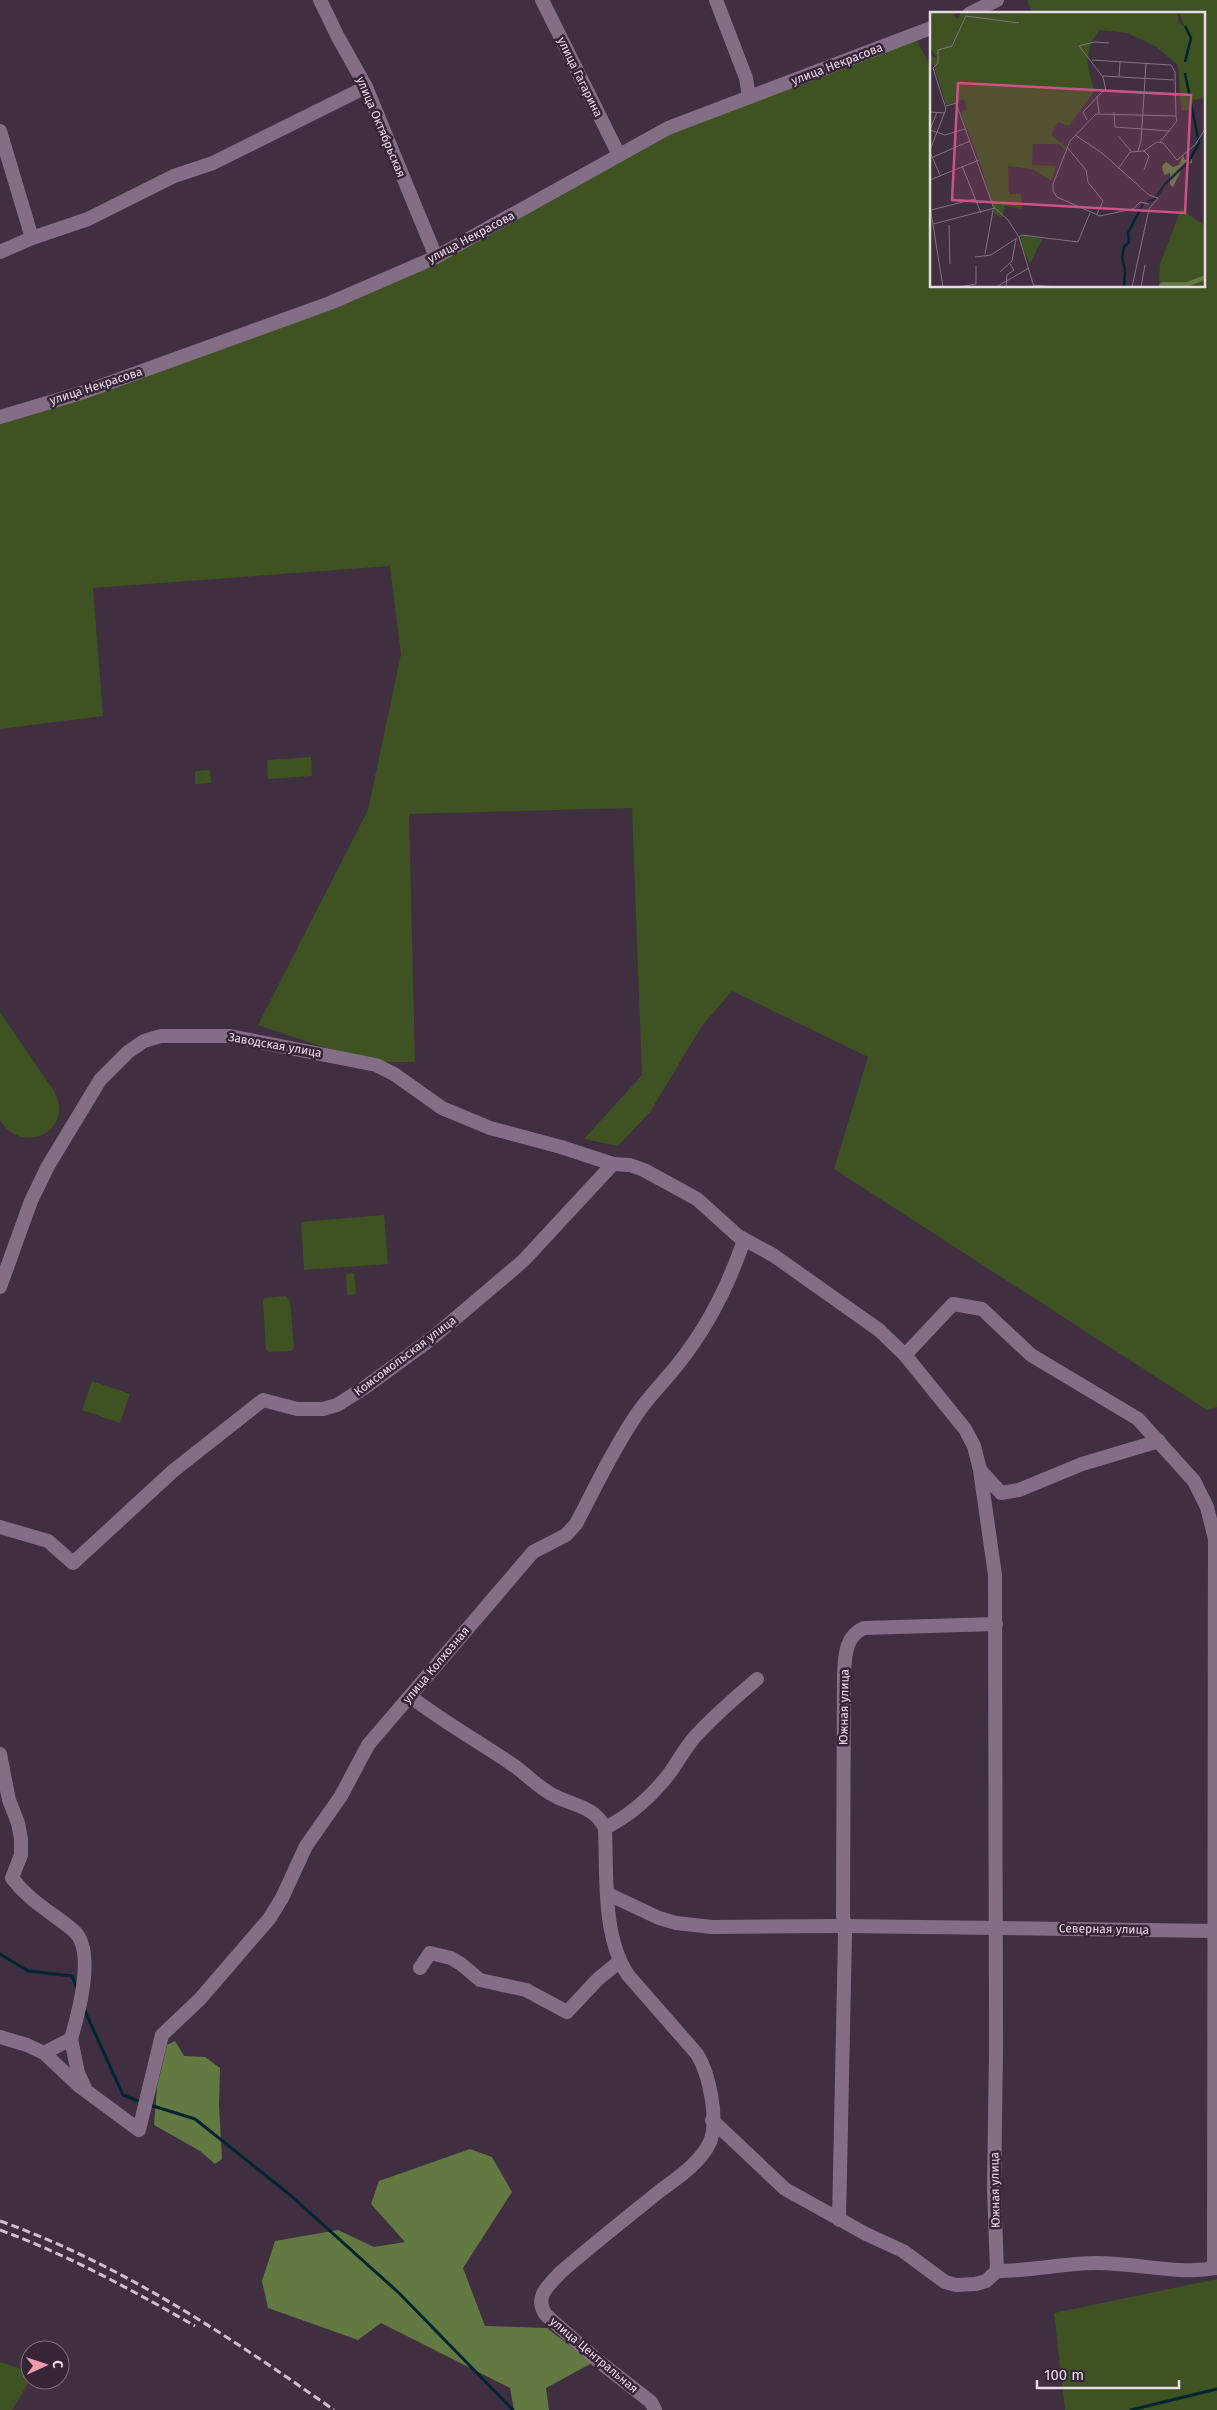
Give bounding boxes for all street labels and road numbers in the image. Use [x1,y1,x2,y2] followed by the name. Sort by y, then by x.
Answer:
[555,35,605,119] street label: улица Гагарина
[789,40,885,88] street label: улица Некрасова
[353,75,409,179] street label: улица Октябрьская
[425,208,517,266] street label: улица Некрасова
[48,364,144,408] street label: улица Некрасова
[227,1030,323,1060] street label: Заводская улица
[351,1313,459,1399] street label: Комсомольская улица
[400,1624,472,1706] street label: улица Колхозная
[836,1669,852,1745] street label: Южная улица
[1059,1921,1149,1937] street label: Северная улица
[987,2152,1003,2228] street label: Южная улица
[547,2314,641,2396] street label: улица Центральная

